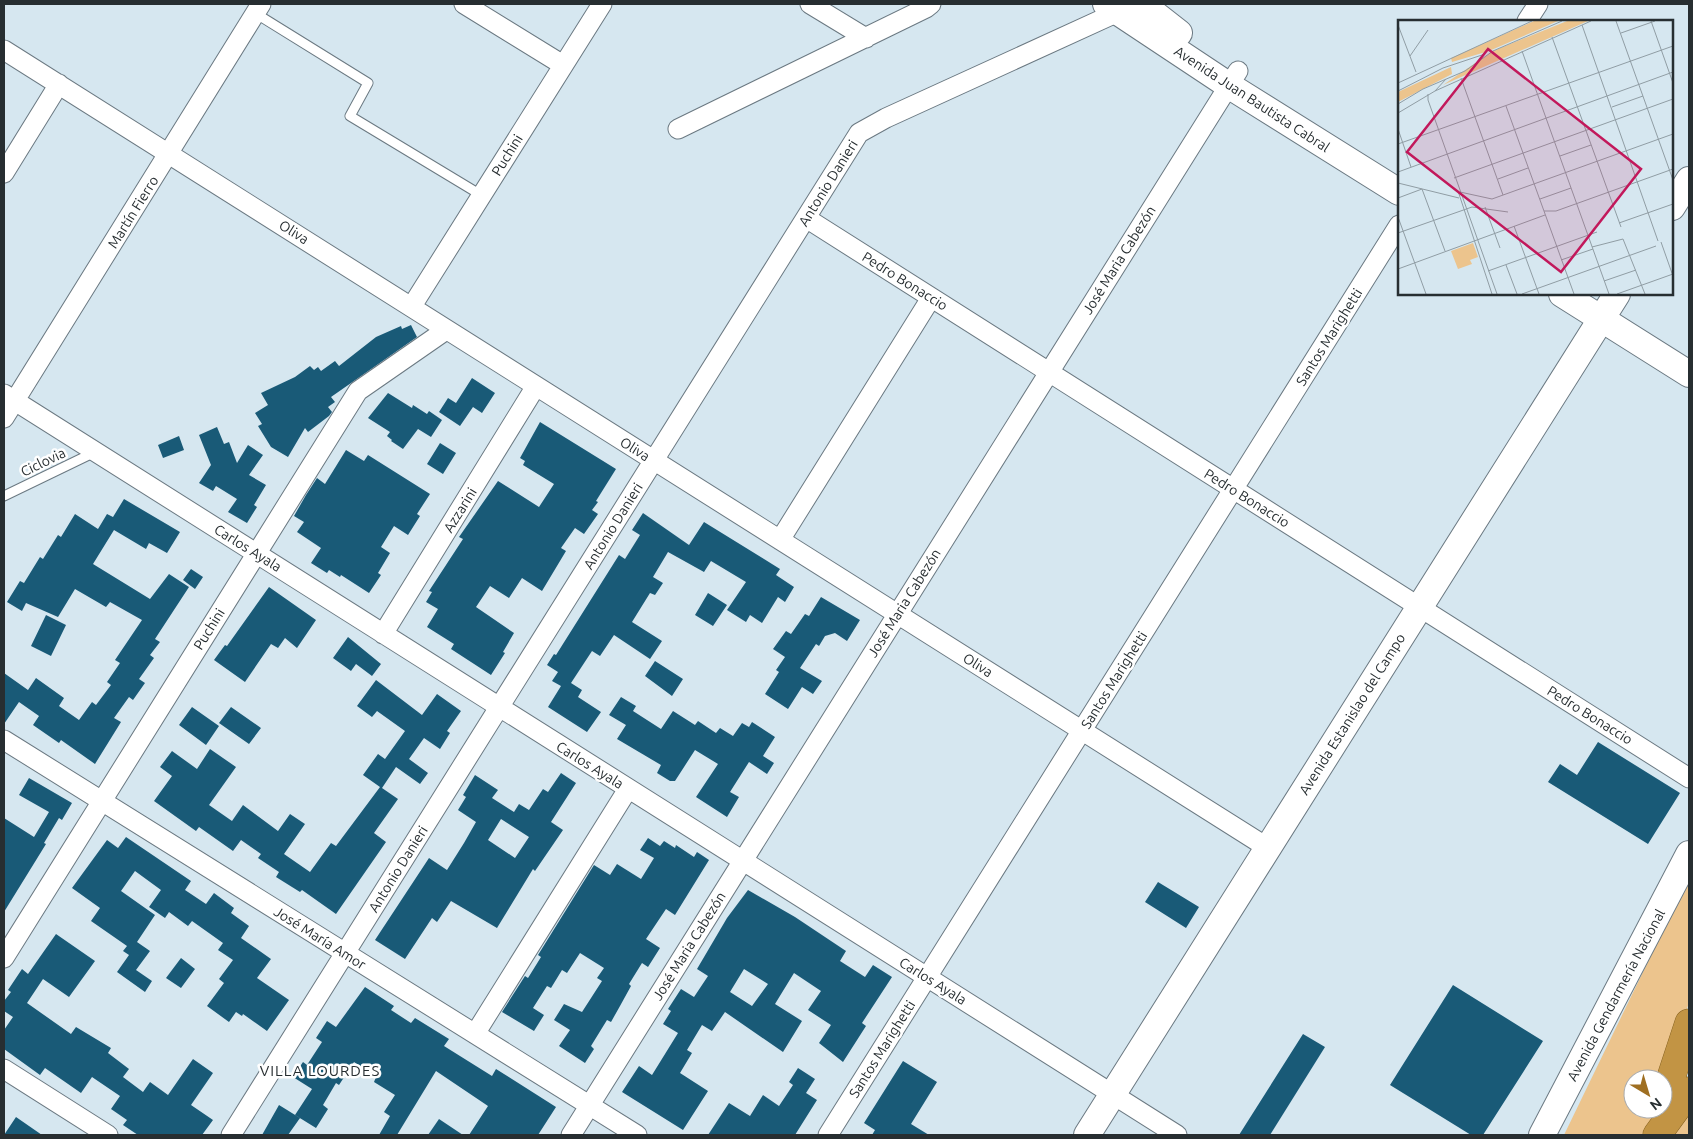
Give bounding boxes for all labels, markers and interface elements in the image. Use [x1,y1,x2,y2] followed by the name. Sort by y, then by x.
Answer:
[1398,20,1673,295] inset map
[1171,43,1333,155] street label: Avenida Juan Bautista Cabral
[488,131,526,179] street label: Puchini
[795,137,861,229] street label: Antonio Danieri
[104,173,162,251] street label: Martín Fierro
[1079,203,1159,317] street label: José Maria Cabezón
[276,217,312,247] street label: Oliva
[859,248,951,314] street label: Pedro Bonaccio
[1293,285,1365,389] street label: Santos Marighetti
[617,434,653,464] street label: Oliva
[18,444,68,480] street label: Ciclovia
[1201,465,1293,531] street label: Pedro Bonaccio
[580,480,646,572] street label: Antonio Danieri
[440,485,480,535] street label: Azzarini
[211,521,285,575] street label: Carlos Ayala
[864,546,944,660] street label: José Maria Cabezón
[190,605,228,653] street label: Puchini
[1078,628,1150,732] street label: Santos Marighetti
[1296,631,1408,797] street label: Avenida Estanislao del Campo
[960,650,996,680] street label: Oliva
[1544,682,1636,748] street label: Pedro Bonaccio
[553,738,627,792] street label: Carlos Ayala
[365,823,431,915] street label: Antonio Danieri
[649,889,729,1003] street label: José Maria Cabezón
[271,903,369,973] street label: José María Amor
[1564,906,1668,1084] street label: Avenida Gendarmería Nacional
[896,954,970,1008] street label: Carlos Ayala
[846,997,918,1101] street label: Santos Marighetti
[260,1062,380,1079] district label: VILLA LOURDES
[1623,1069,1673,1119] north arrow
[1647,1095,1665,1114] text: N

